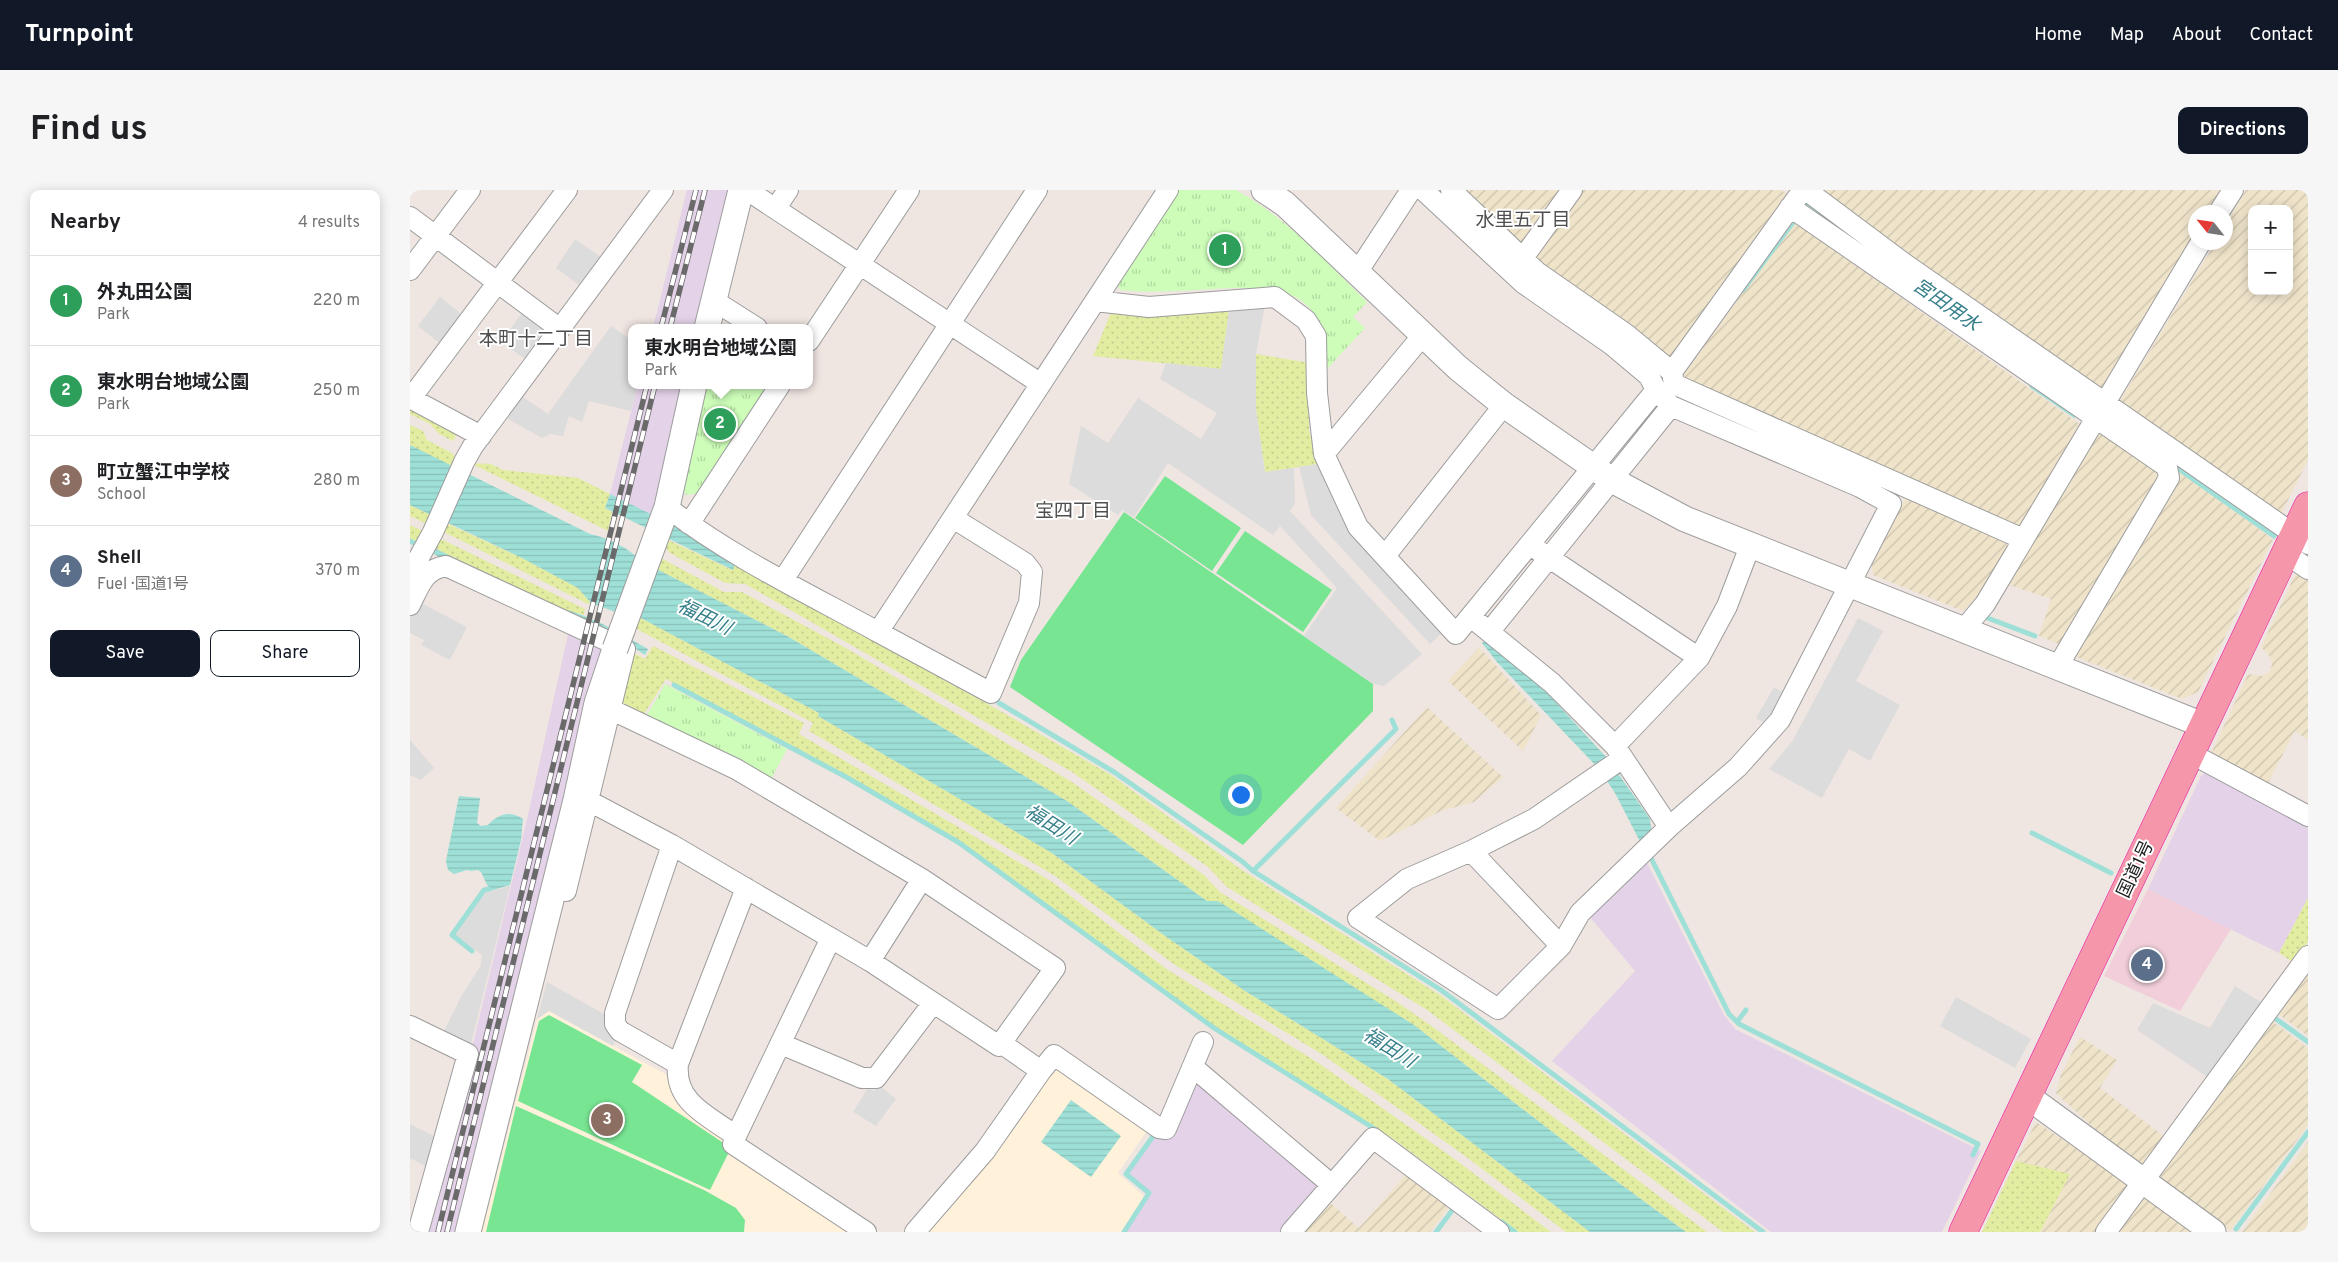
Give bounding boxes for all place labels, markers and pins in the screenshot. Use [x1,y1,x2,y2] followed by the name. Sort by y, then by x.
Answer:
[1209,231,1241,269] pin: 1
[704,405,736,443] pin: 2
[2131,946,2163,984] pin: 4
[591,1101,623,1139] pin: 3

